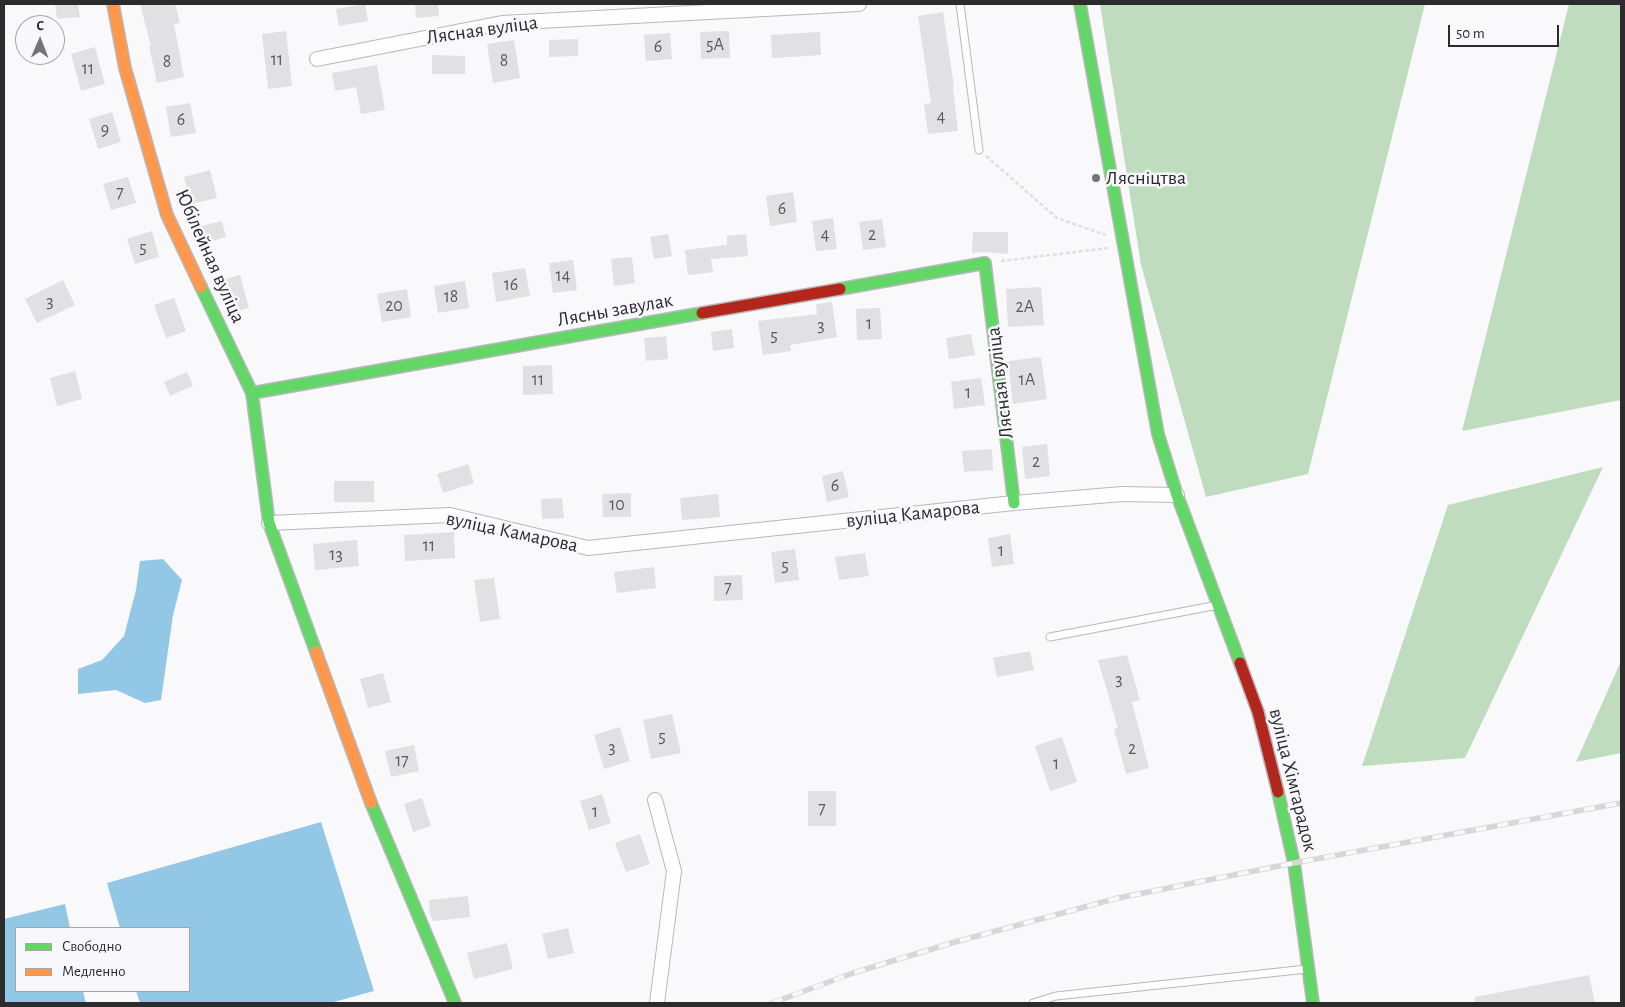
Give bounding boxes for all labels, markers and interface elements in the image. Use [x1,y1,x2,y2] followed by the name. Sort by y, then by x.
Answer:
[425,10,539,50] street label: Лясная вуліца
[15,15,65,65] north arrow
[1450,15,1561,47] scale bar
[36,19,44,33] text: С
[1456,26,1485,41] text: 50 m
[706,34,724,56] house number: 5А
[654,36,662,58] house number: 6
[271,49,283,71] house number: 11
[500,50,508,72] house number: 8
[163,51,171,73] house number: 8
[82,58,94,80] house number: 11
[937,106,945,128] house number: 4
[177,109,185,131] house number: 6
[101,119,109,141] house number: 9
[1106,166,1186,190] place label: Лясніцтва
[1090,172,1102,184] marker: Лясніцтва
[116,182,124,204] house number: 7
[170,185,250,327] street label: Юбілейная вуліца
[778,198,786,220] house number: 6
[821,224,829,246] house number: 4
[868,224,876,246] house number: 2
[139,237,147,259] house number: 5
[556,265,570,287] house number: 14
[504,274,518,296] house number: 16
[444,286,458,308] house number: 18
[555,288,675,332] street label: Лясны завулак
[46,291,54,313] house number: 3
[385,295,403,317] house number: 20
[1016,296,1034,318] house number: 2А
[866,313,872,335] house number: 1
[817,315,825,337] house number: 3
[770,325,778,347] house number: 5
[981,326,1019,440] street label: Лясная вуліца
[532,369,544,391] house number: 11
[1019,369,1035,391] house number: 1А
[965,382,971,404] house number: 1
[1032,451,1040,473] house number: 2
[831,475,839,497] house number: 6
[609,494,625,516] house number: 10
[845,495,981,533] street label: вуліца Камарова
[444,506,580,558] street label: вуліца Камарова
[423,535,435,557] house number: 11
[998,540,1004,562] house number: 1
[329,544,343,566] house number: 13
[781,555,789,577] house number: 5
[724,577,732,599] house number: 7
[1115,669,1123,691] house number: 3
[1264,706,1322,854] street label: вуліца Хімгарадок
[658,726,666,748] house number: 5
[608,737,616,759] house number: 3
[1128,738,1136,760] house number: 2
[395,750,409,772] house number: 17
[1053,753,1059,775] house number: 1
[818,798,826,820] house number: 7
[592,801,598,823] house number: 1
[15,927,190,992] legend
[62,939,122,954] text: Свободно
[62,964,126,979] text: Медленно

